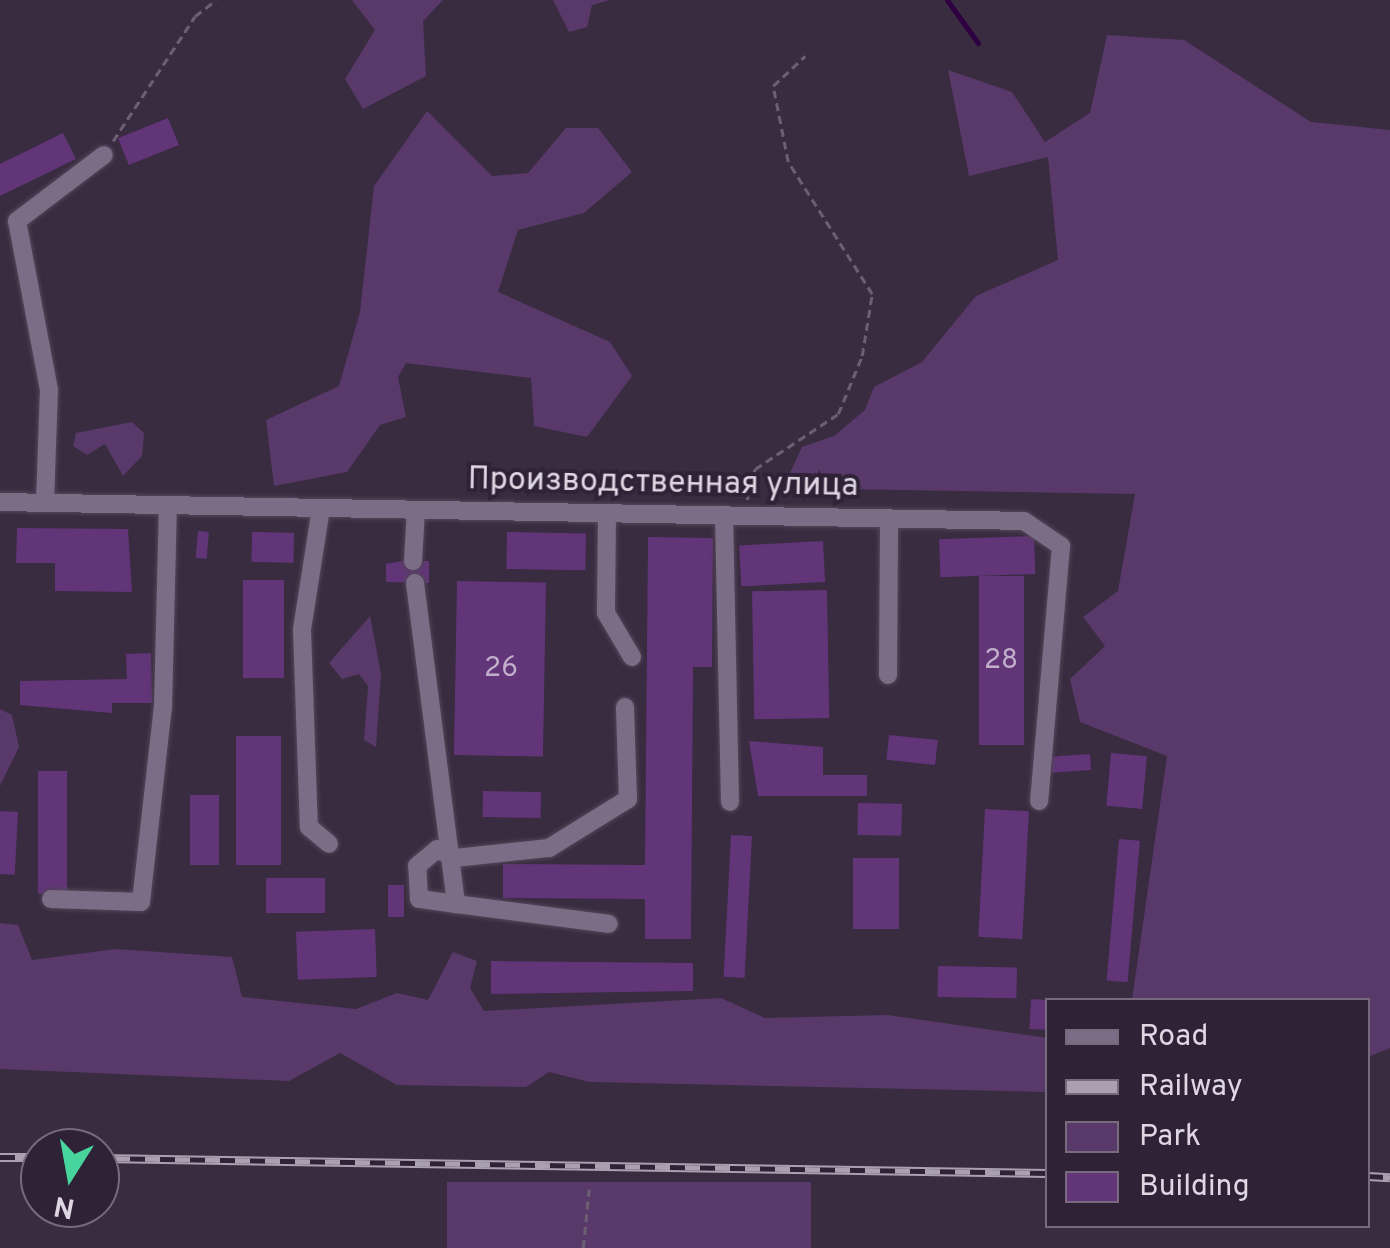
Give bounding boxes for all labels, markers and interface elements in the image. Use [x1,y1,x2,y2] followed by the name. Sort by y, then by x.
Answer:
[467,461,859,507] street label: Производственная улица
[984,644,1018,678] house number: 28
[484,652,518,686] house number: 26
[1045,998,1370,1228] legend
[1139,1019,1208,1056] text: Road
[1139,1069,1243,1106] text: Railway
[1139,1119,1201,1156] text: Park
[20,1128,120,1228] north arrow
[1139,1169,1250,1206] text: Building
[51,1186,78,1225] text: N

